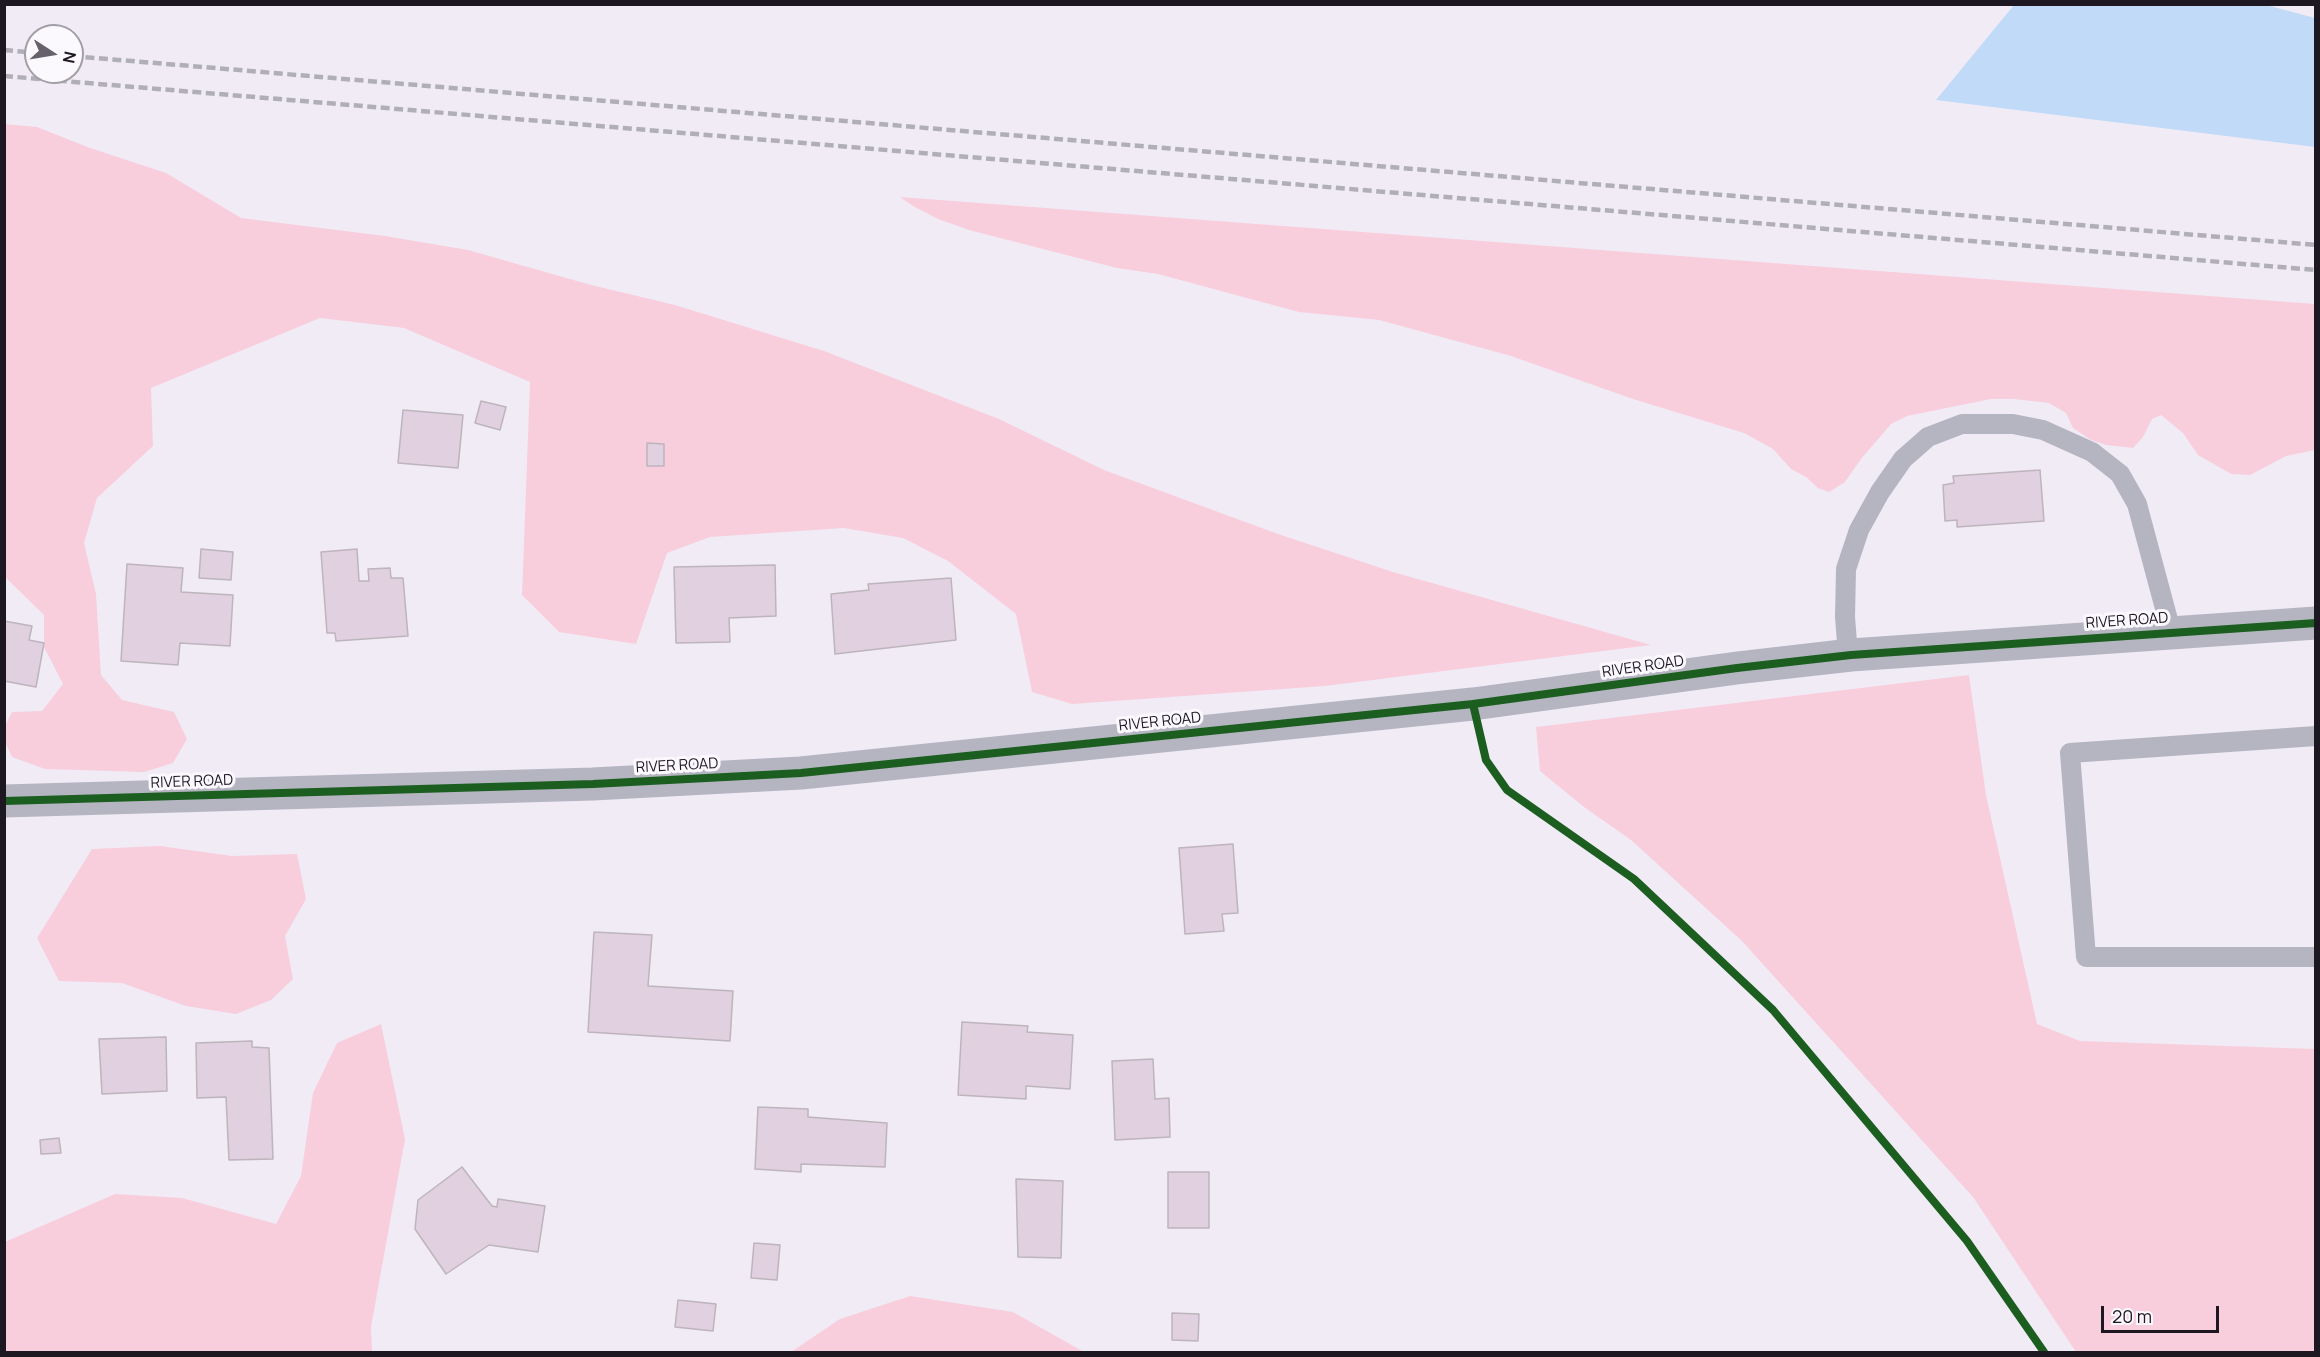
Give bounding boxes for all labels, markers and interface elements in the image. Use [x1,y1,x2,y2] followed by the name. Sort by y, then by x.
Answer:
[24,24,84,84] north arrow
[58,49,82,65] text: N
[2085,609,2169,633] street label: RIVER ROAD
[1601,652,1685,682] street label: RIVER ROAD
[1118,709,1202,735] street label: RIVER ROAD
[635,755,719,777] street label: RIVER ROAD
[150,772,234,792] street label: RIVER ROAD
[2104,1294,2222,1332] scale bar
[2112,1304,2152,1328] text: 20 m

